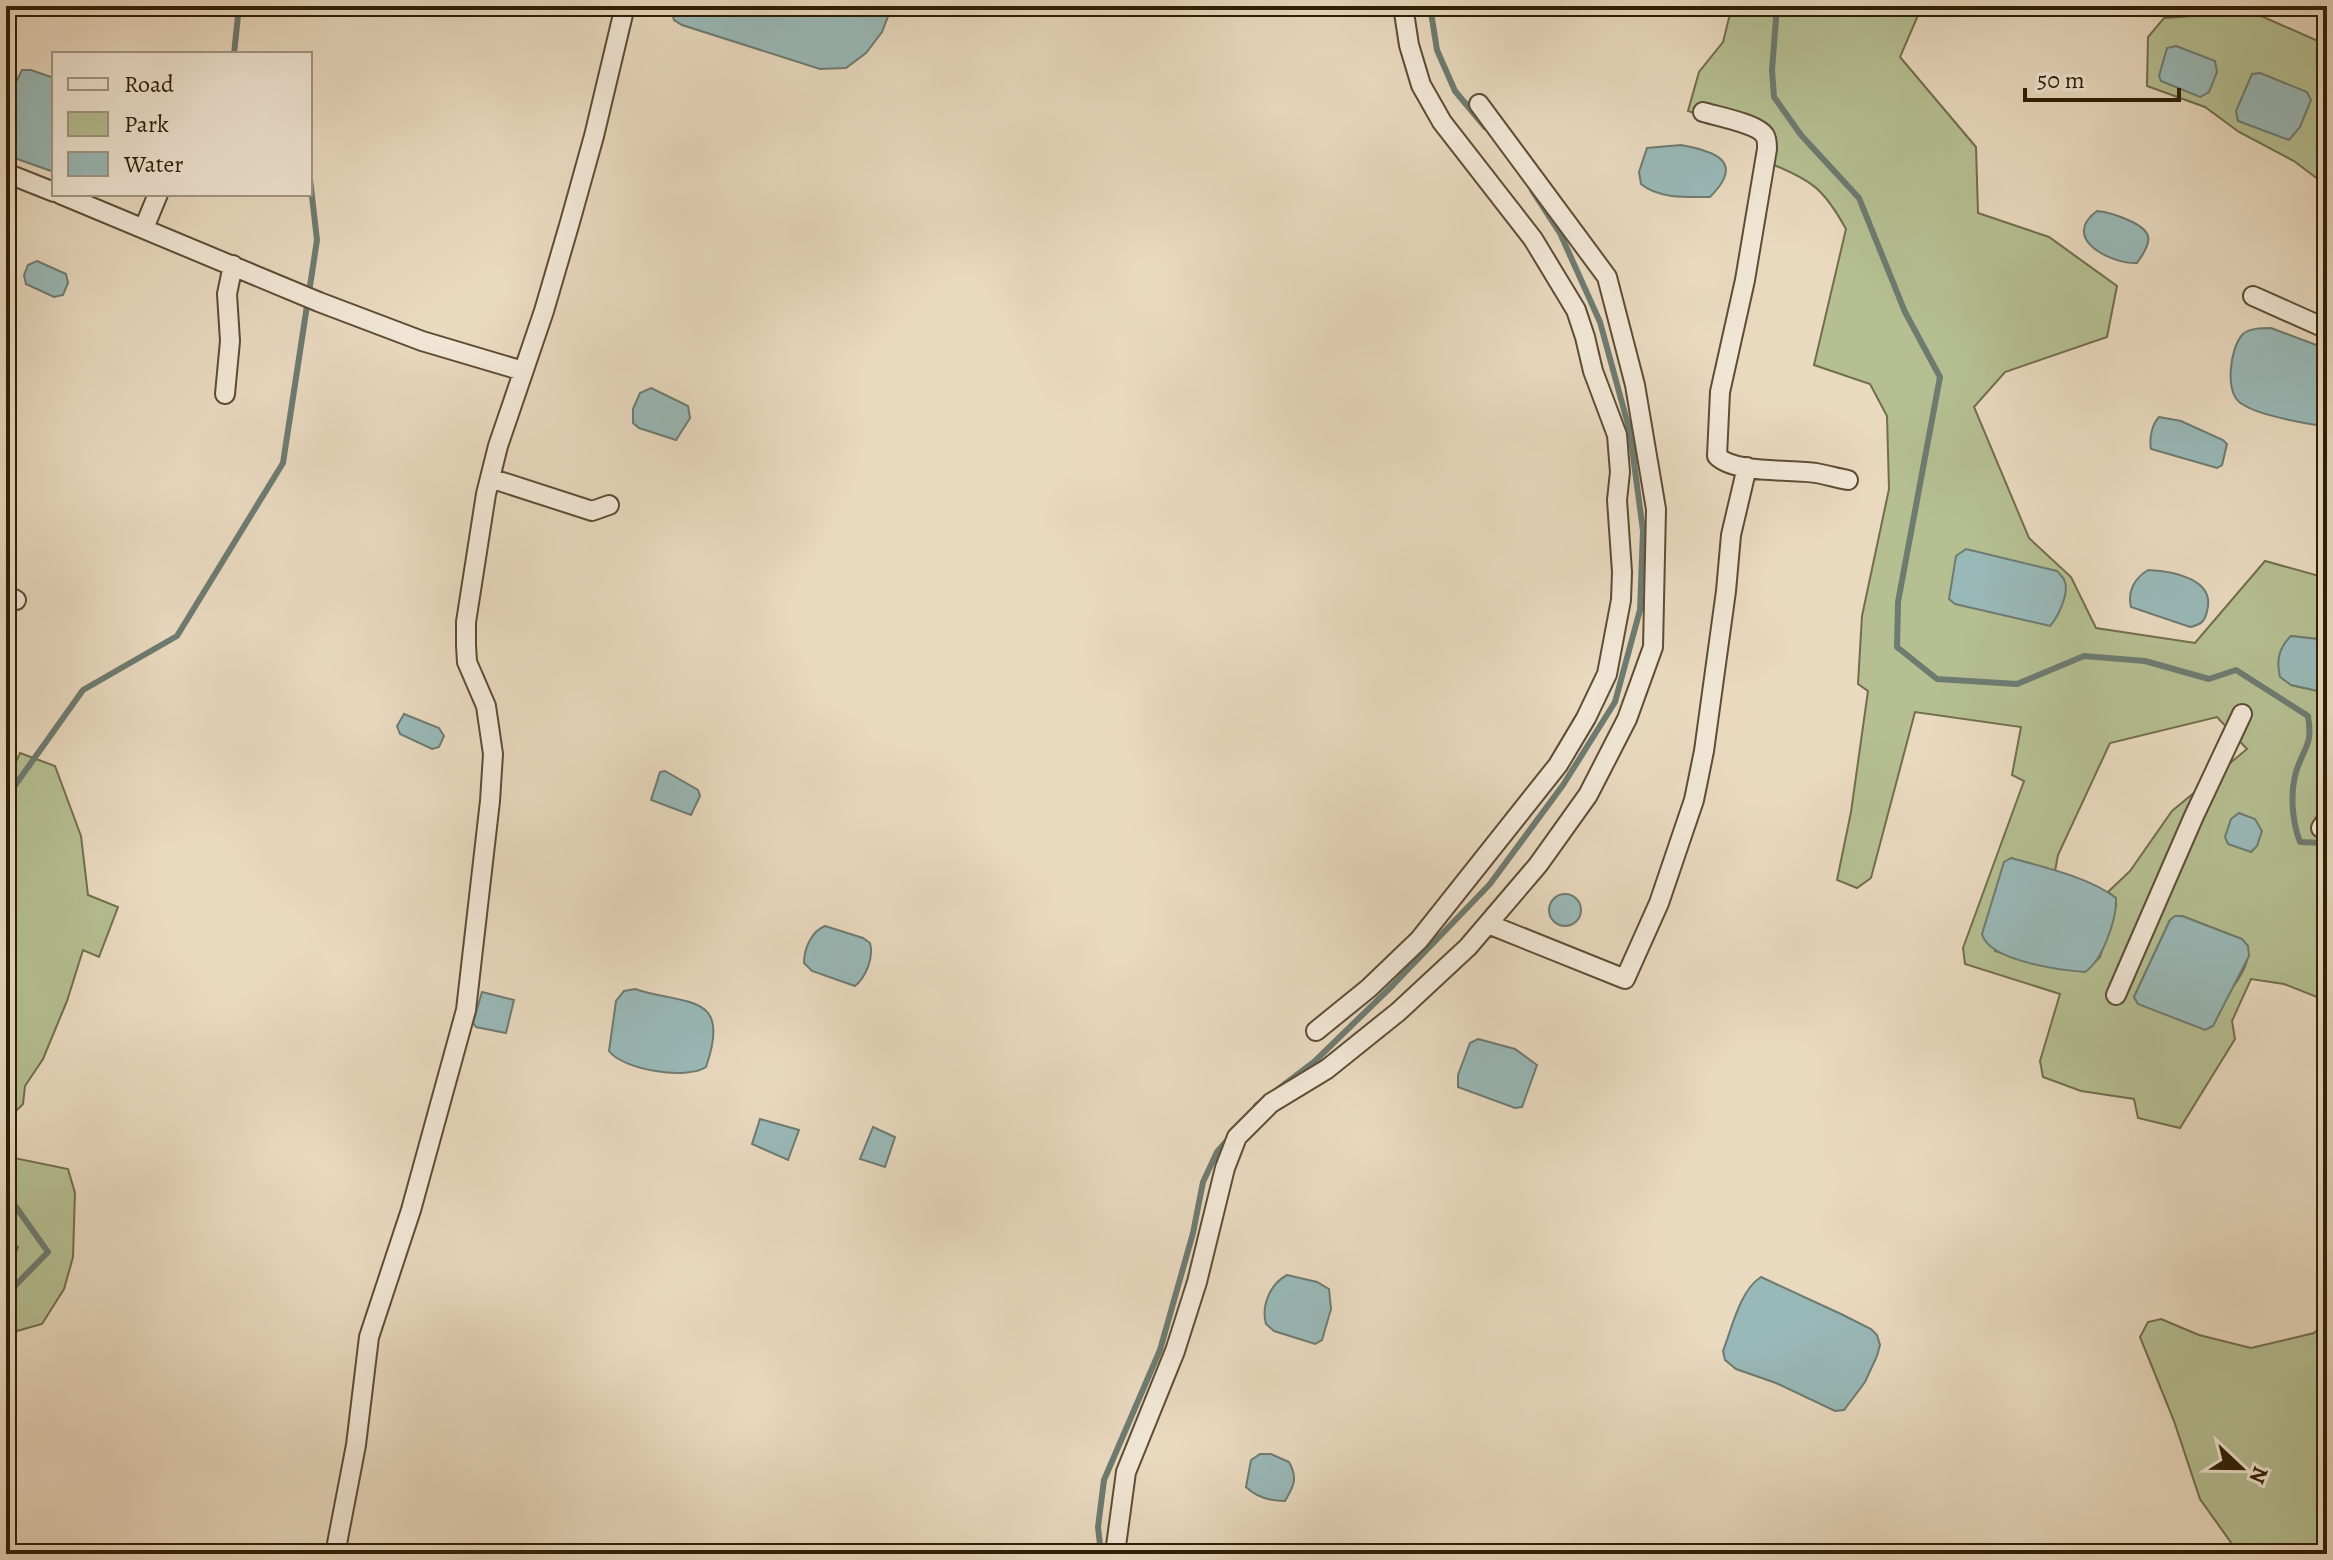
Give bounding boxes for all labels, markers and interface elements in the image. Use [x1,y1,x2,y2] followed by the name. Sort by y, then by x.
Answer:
[52,52,312,196] legend
[2025,52,2179,102] scale bar
[2037,64,2085,96] text: 50 m
[124,68,174,100] text: Road
[124,108,169,140] text: Park
[123,148,184,180] text: Water
[2201,1428,2281,1508] north arrow
[2242,1462,2276,1488] text: N

